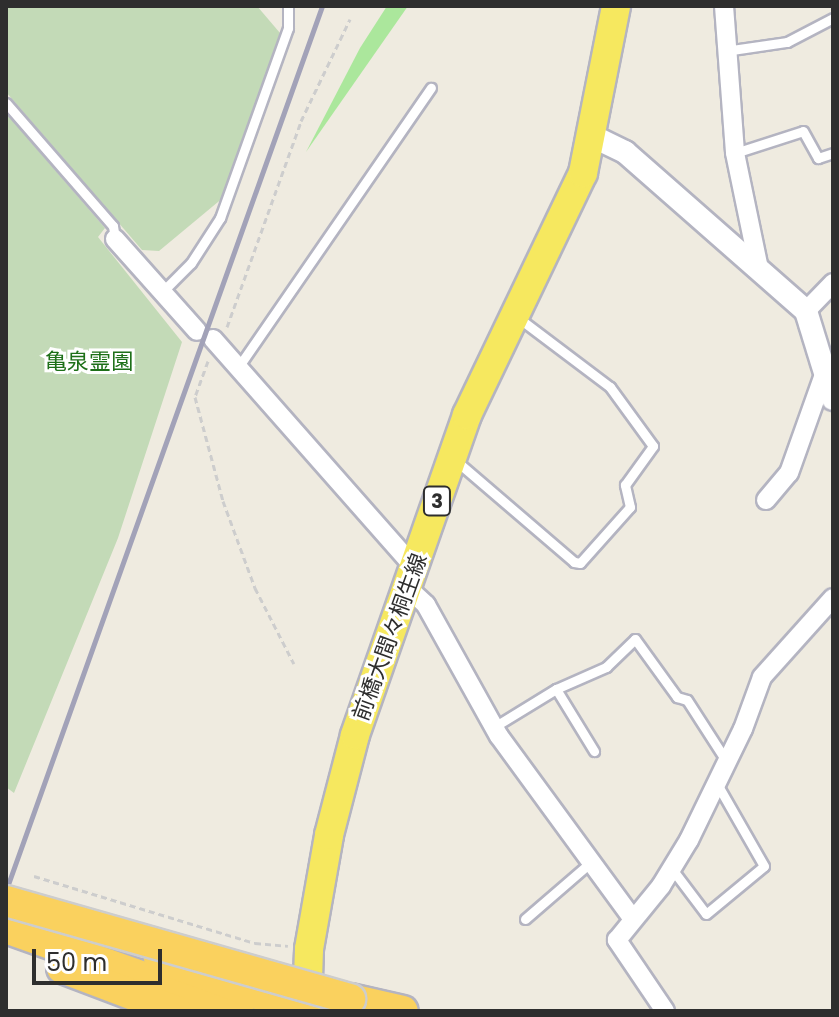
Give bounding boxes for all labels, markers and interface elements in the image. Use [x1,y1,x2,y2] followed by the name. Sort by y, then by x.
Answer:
[45,349,133,375] park label: 亀泉霊園
[421,485,453,517] road number: 3
[347,550,433,724] street label: 前橋大間々桐生線
[36,933,166,983] scale bar
[46,946,107,979] text: 50 m

